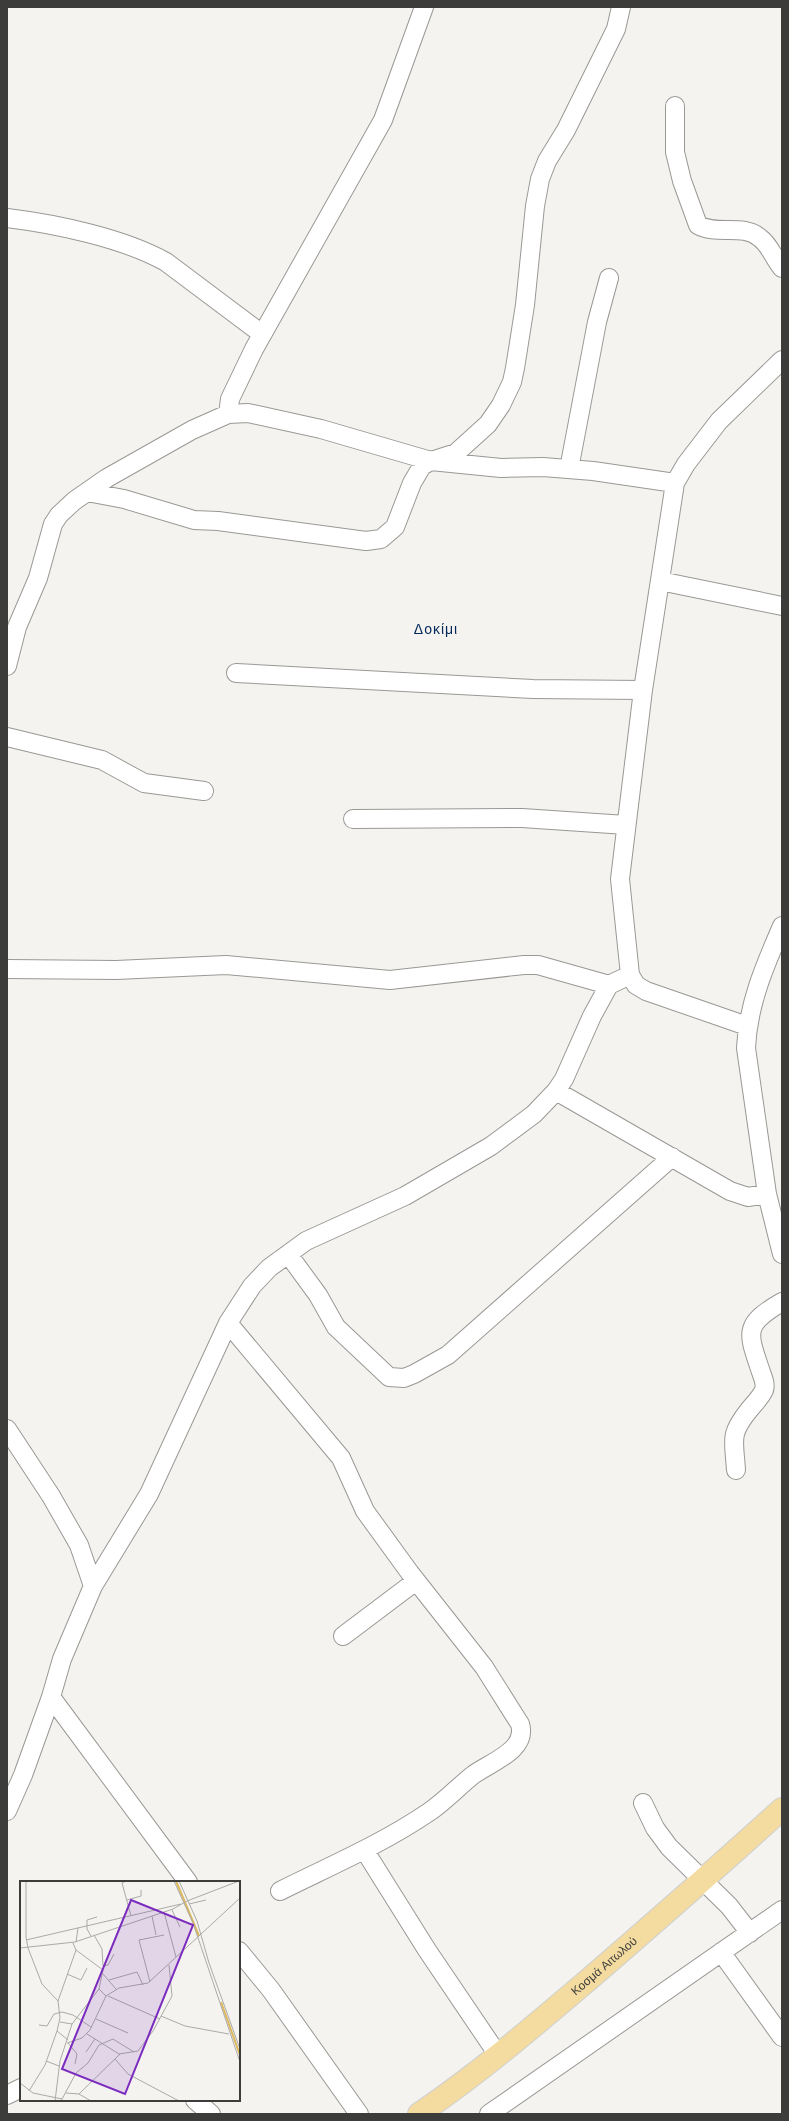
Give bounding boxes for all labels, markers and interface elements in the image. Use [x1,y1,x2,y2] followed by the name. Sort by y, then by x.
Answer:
[414,621,458,638] district label: Δοκίμι
[20,1881,240,2101] inset map
[568,1934,640,1998] street label: Κοσμά Αιτωλού

